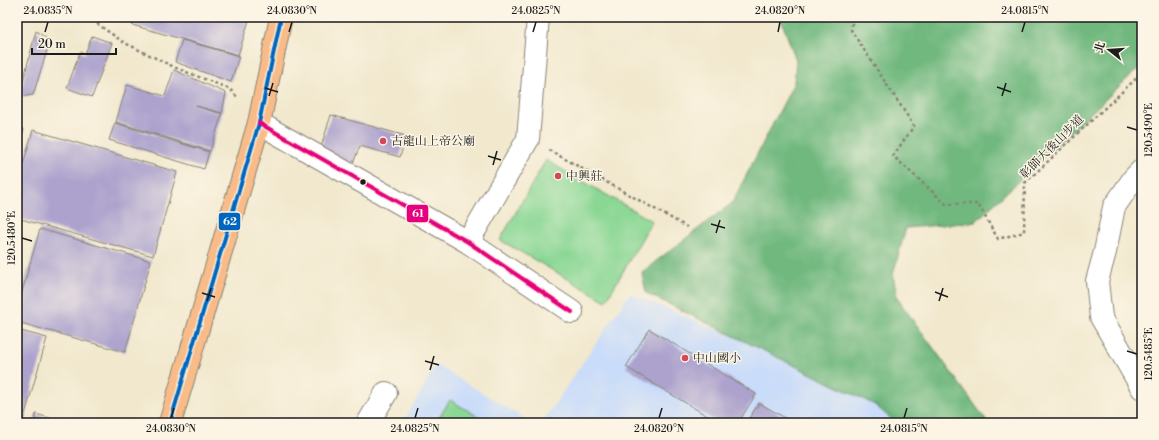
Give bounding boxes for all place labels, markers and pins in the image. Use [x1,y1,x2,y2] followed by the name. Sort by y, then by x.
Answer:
[391,134,475,149] place label: 古龍山上帝公廟
[378,136,388,146] marker: 古龍山上帝公廟
[566,169,602,184] place label: 中興莊
[553,171,563,181] marker: 中興莊
[358,177,368,187] unlabelled marker
[693,351,741,366] place label: 中山國小
[680,353,690,363] marker: 中山國小

